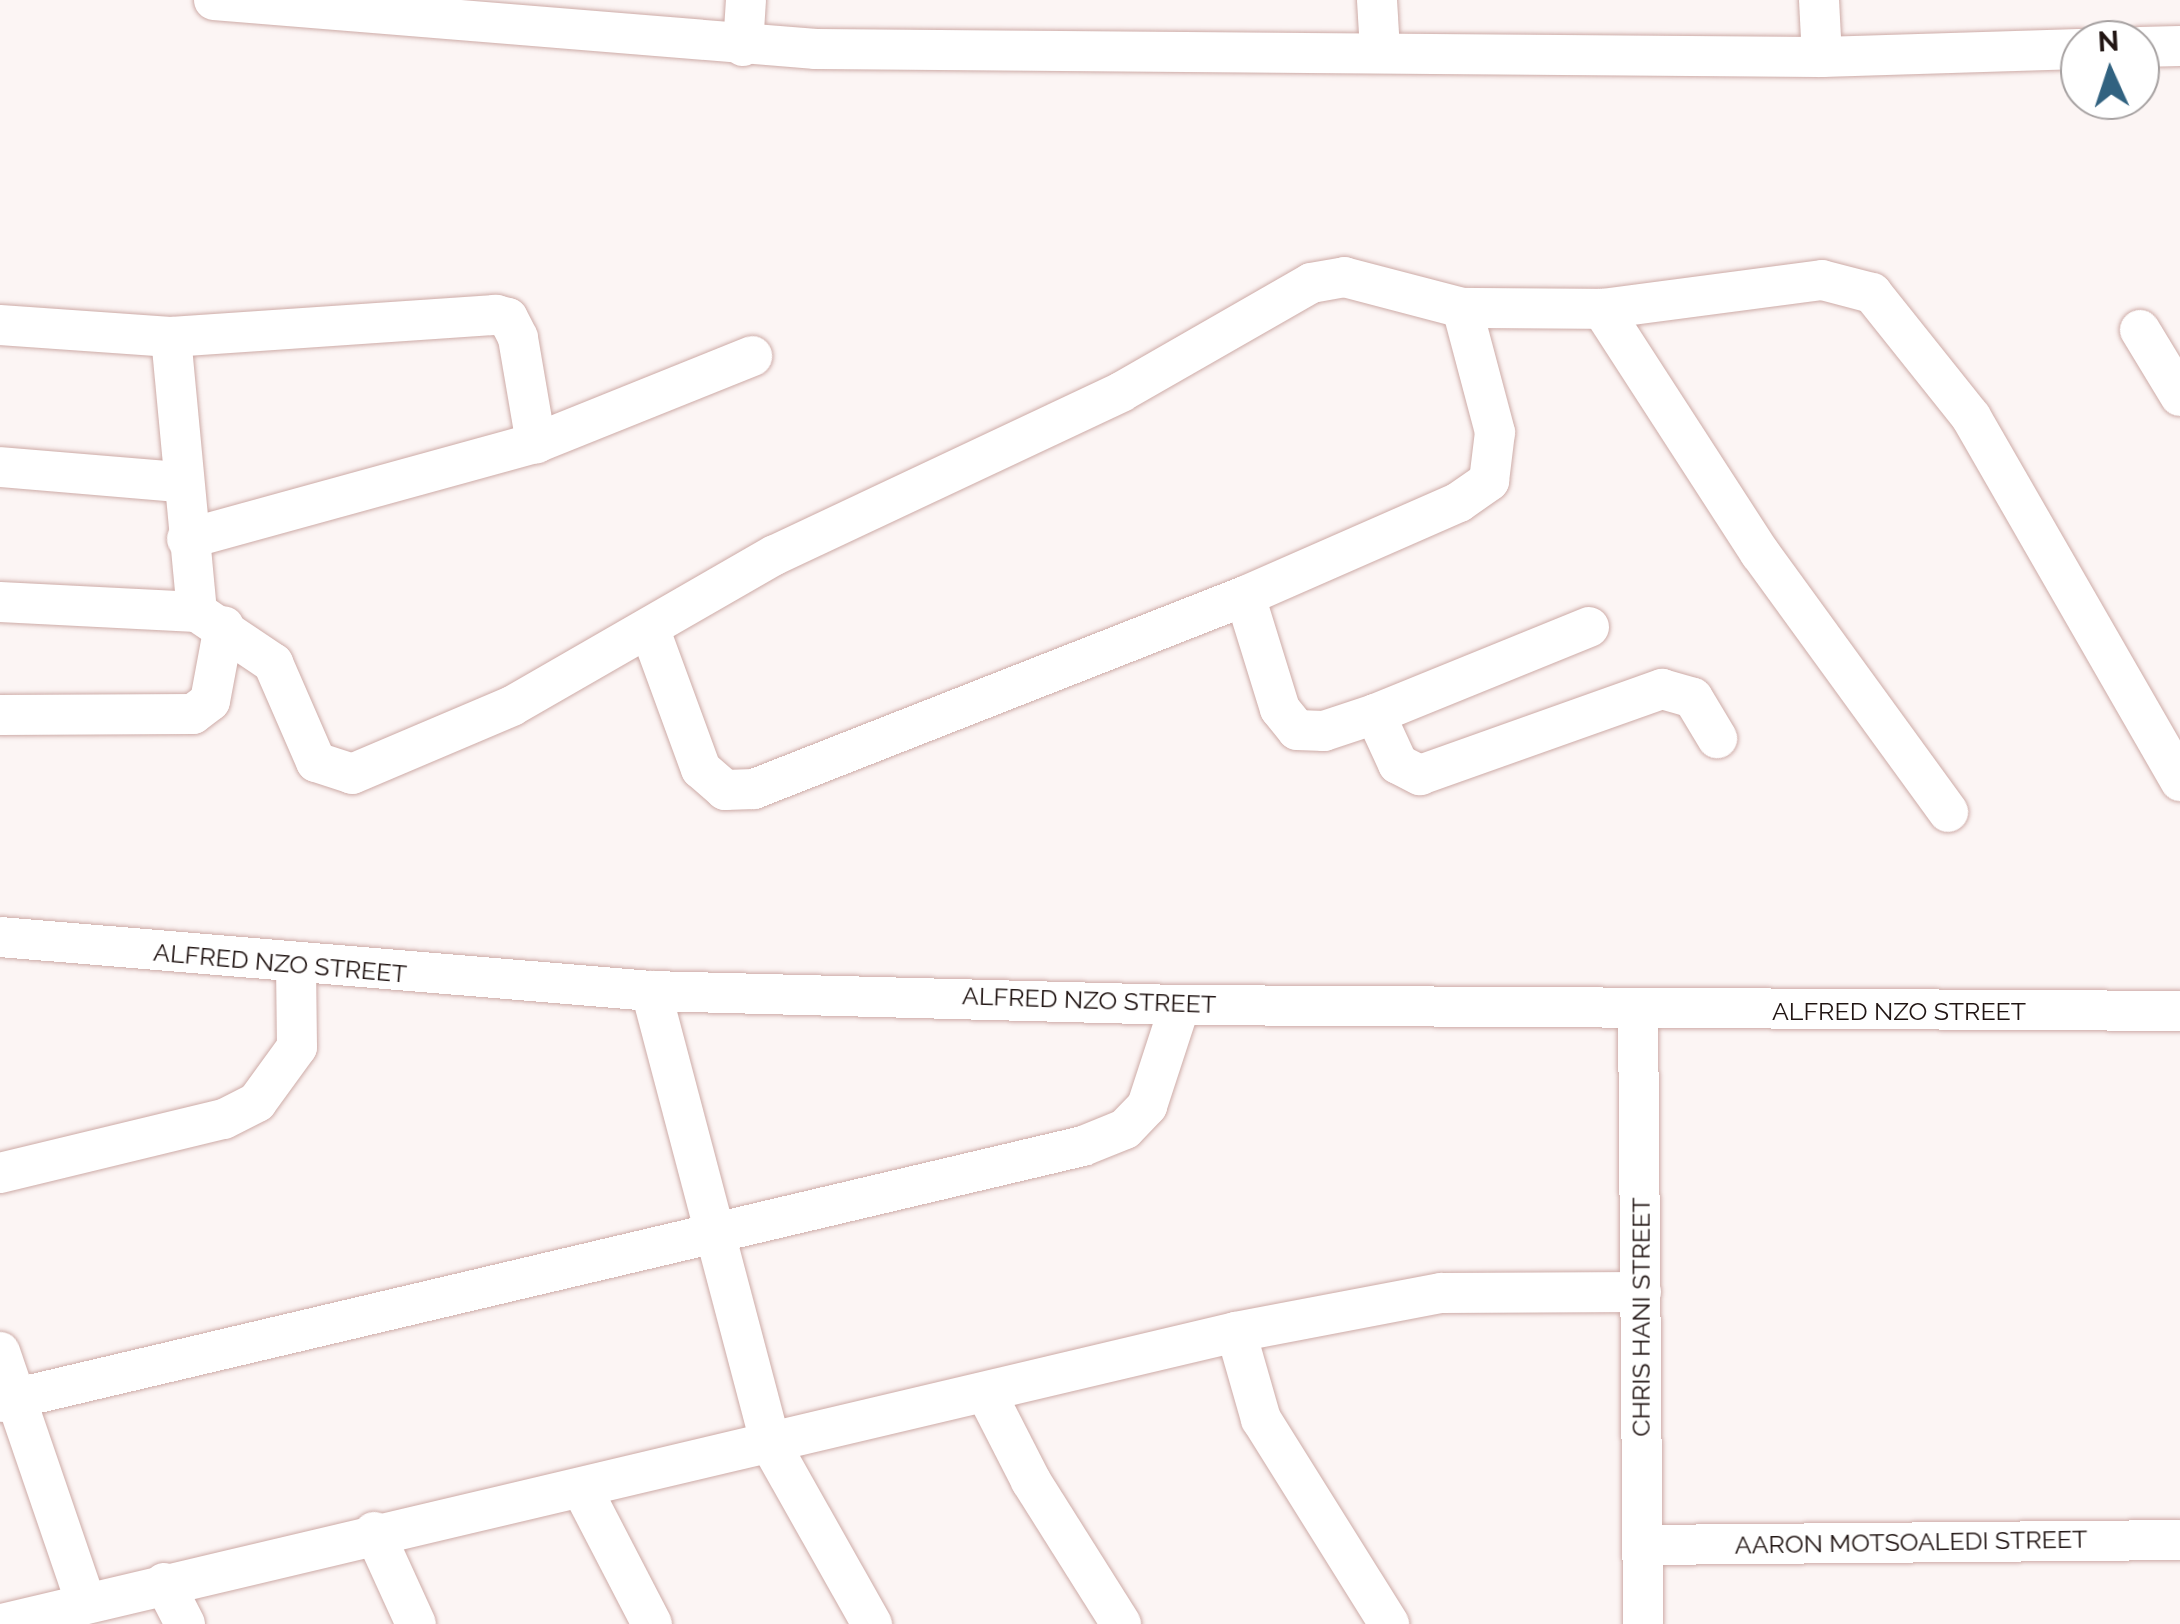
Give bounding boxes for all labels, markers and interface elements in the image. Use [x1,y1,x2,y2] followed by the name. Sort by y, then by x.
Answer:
[2060,20,2160,120] north arrow
[2097,25,2120,59] text: N
[152,937,408,989] street label: ALFRED NZO STREET
[961,981,1217,1019] street label: ALFRED NZO STREET
[1772,996,2026,1026] street label: ALFRED NZO STREET
[1626,1197,1656,1437] street label: CHRIS HANI STREET
[1734,1524,2088,1560] street label: AARON MOTSOALEDI STREET

